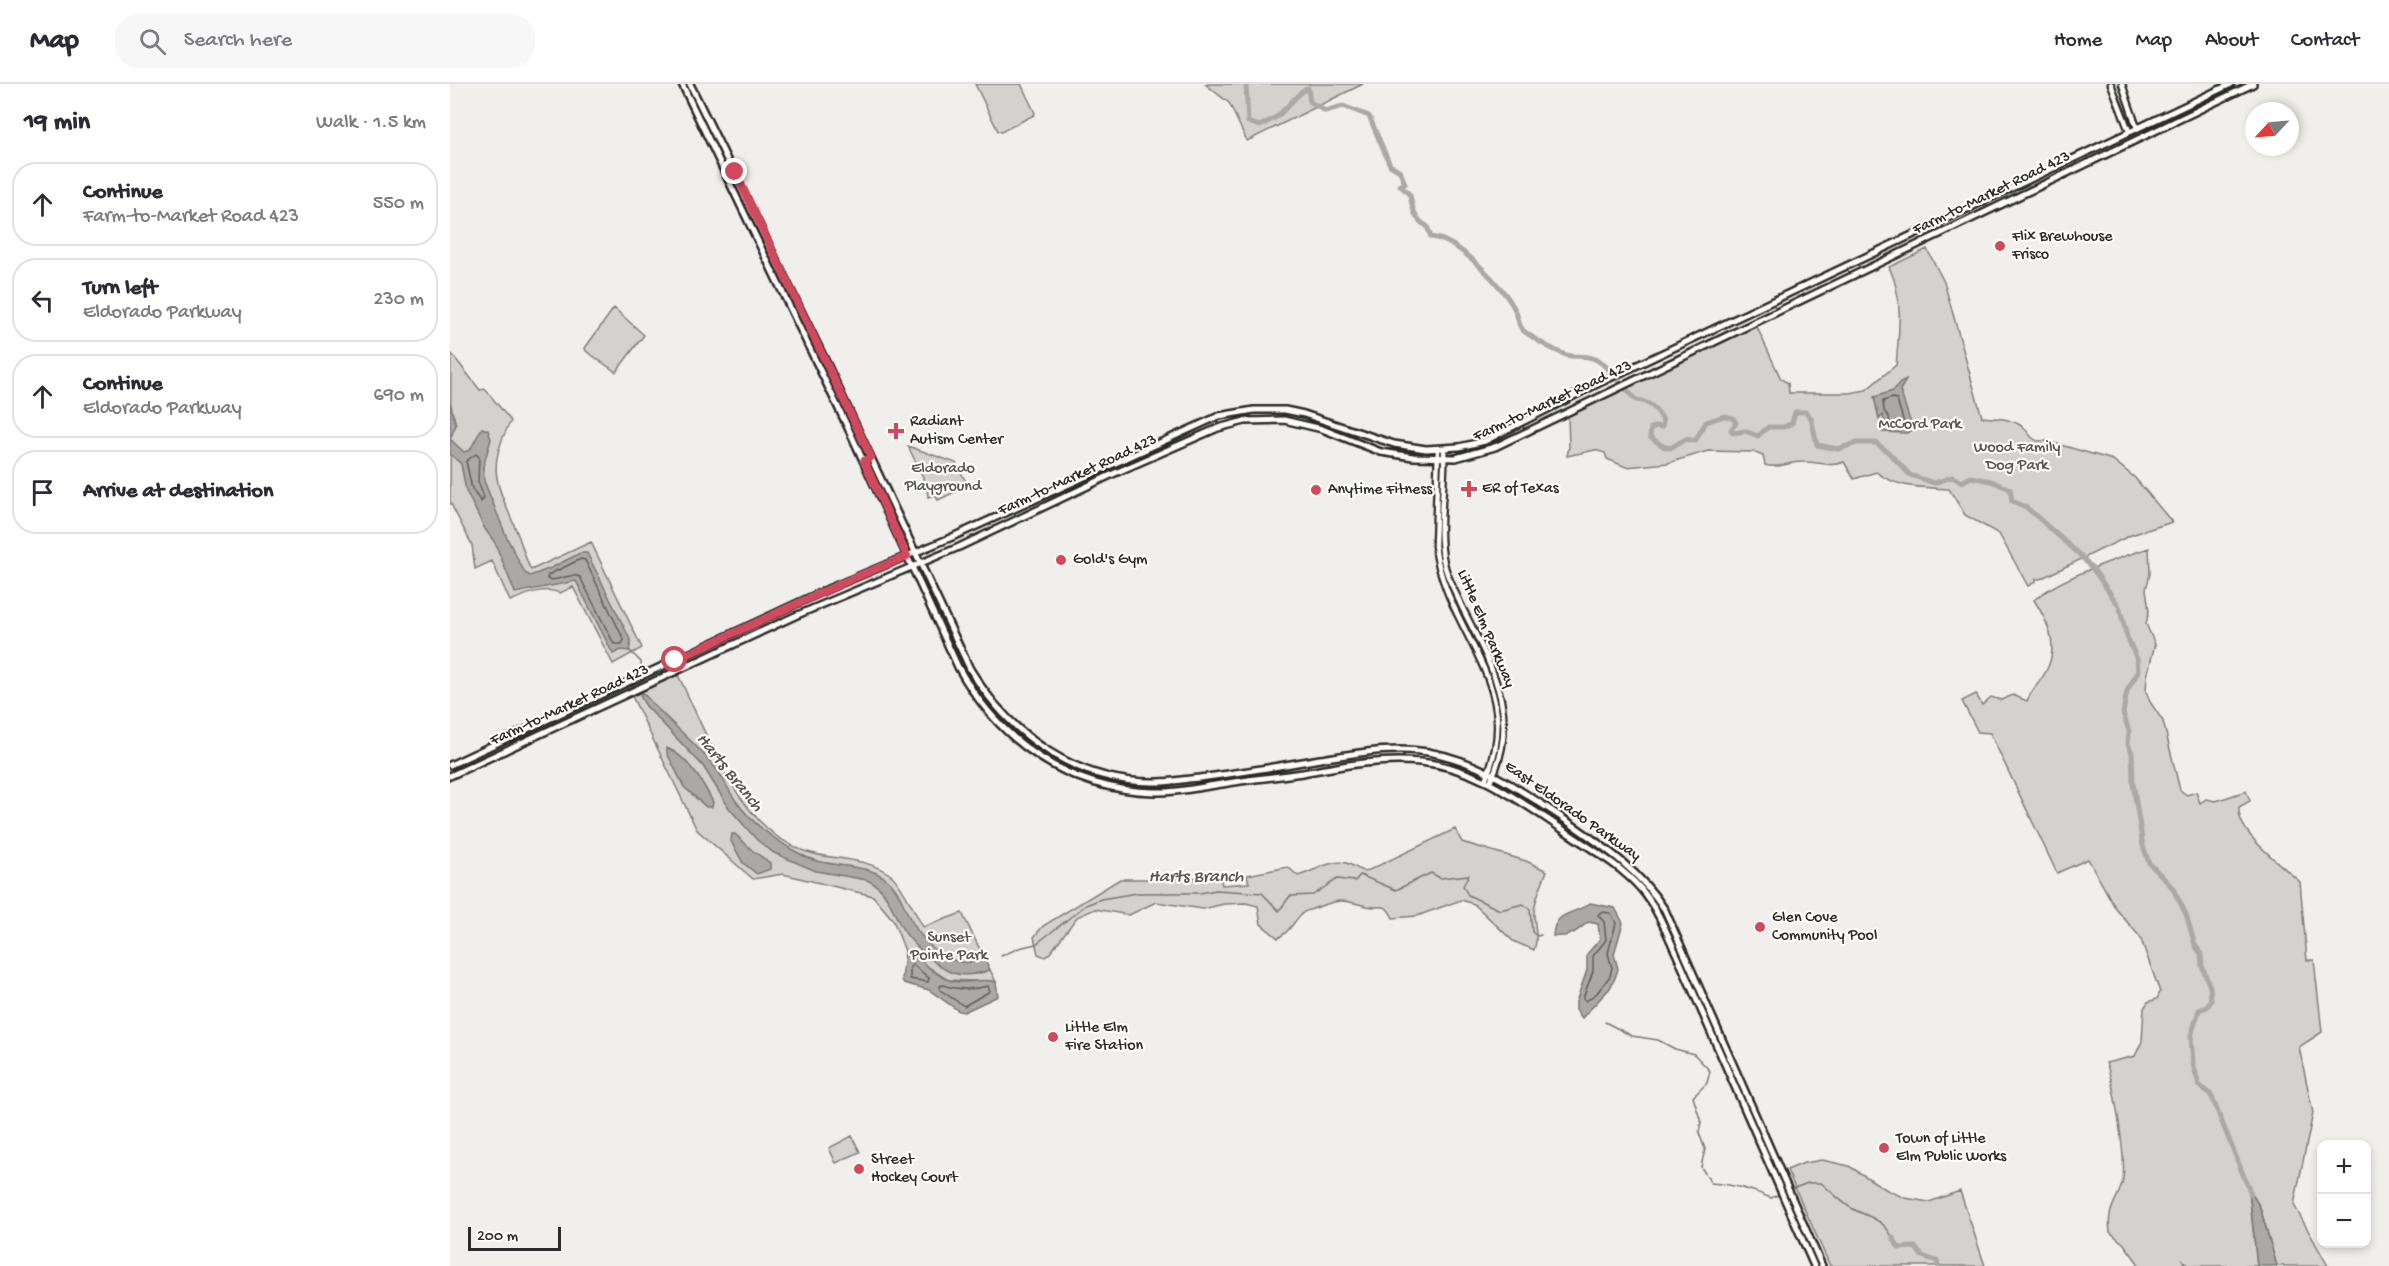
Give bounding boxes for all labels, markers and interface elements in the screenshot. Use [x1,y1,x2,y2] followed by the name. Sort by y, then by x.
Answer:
[115,14,535,68] search box
[30,25,79,58] text: Map
[136,25,169,58] icon: search
[184,28,292,54] text: Search here
[2054,29,2102,54] text: Home
[2135,29,2172,54] text: Map
[2205,29,2258,54] text: About
[2291,29,2359,54] text: Contact
[2245,102,2299,156] north arrow
[24,108,90,139] text: 19 min
[316,112,426,135] text: Walk · 1.5 km
[1909,148,2074,241] street label: Farm-to-Market Road 423
[721,158,747,184] route end
[83,180,163,206] text: Continue
[26,188,59,221] icon: ahead
[373,193,424,216] text: 550 m
[83,206,299,229] text: Farm-to-Market Road 423
[2011,228,2113,265] place label: Flix Brewhouse Frisco
[1993,239,2007,253] marker: Flix Brewhouse Frisco
[83,276,157,302] text: Turn left
[26,284,59,317] icon: left
[374,289,424,312] text: 230 m
[83,302,242,325] text: Eldorado Parkway
[1470,357,1635,448] street label: Farm-to-Market Road 423
[83,372,163,398] text: Continue
[26,380,59,413] icon: ahead
[374,385,424,408] text: 690 m
[83,398,242,421] text: Eldorado Parkway
[910,413,1004,450] place label: Radiant Autism Center
[1879,416,1963,435] park label: McCord Park
[887,422,905,440] marker: Radiant Autism Center
[995,431,1160,522] street label: Farm-to-Market Road 423
[1974,439,2060,476] park label: Wood Family Dog Park
[904,460,983,497] park label: Eldorado Playground
[26,476,59,509] icon: arrive
[83,479,273,505] text: Arrive at destination
[1460,480,1478,498] marker: ER of Texas
[1482,480,1560,499] place label: ER of Texas
[1328,481,1433,500] place label: Anytime Fitness
[1309,483,1323,497] marker: Anytime Fitness
[1073,551,1148,570] place label: Gold's Gym
[1054,553,1068,567] marker: Gold's Gym
[1452,567,1518,691] street label: Little Elm Parkway
[661,646,687,672] route start
[487,661,652,752] street label: Farm-to-Market Road 423
[691,730,767,817] water label: Harts Branch
[1500,758,1644,866] street label: East Eldorado Parkway
[1149,867,1244,888] water label: Harts Branch
[1772,909,1877,946] place label: Glen Cove Community Pool
[1753,920,1767,934] marker: Glen Cove Community Pool
[909,929,990,966] park label: Sunset Pointe Park
[1064,1019,1144,1056] place label: Little Elm Fire Station
[1046,1030,1060,1044] marker: Little Elm Fire Station
[1895,1130,2007,1167] place label: Town of Little Elm Public Works
[2317,1140,2371,1248] map controls
[2317,1140,2371,1194] button: +
[1877,1141,1891,1155] marker: Town of Little Elm Public Works
[871,1151,959,1188] place label: Street Hockey Court
[852,1162,866,1176] marker: Street Hockey Court
[2317,1194,2371,1248] button: −
[468,1224,561,1252] scale bar
[477,1228,518,1247] text: 200 m

